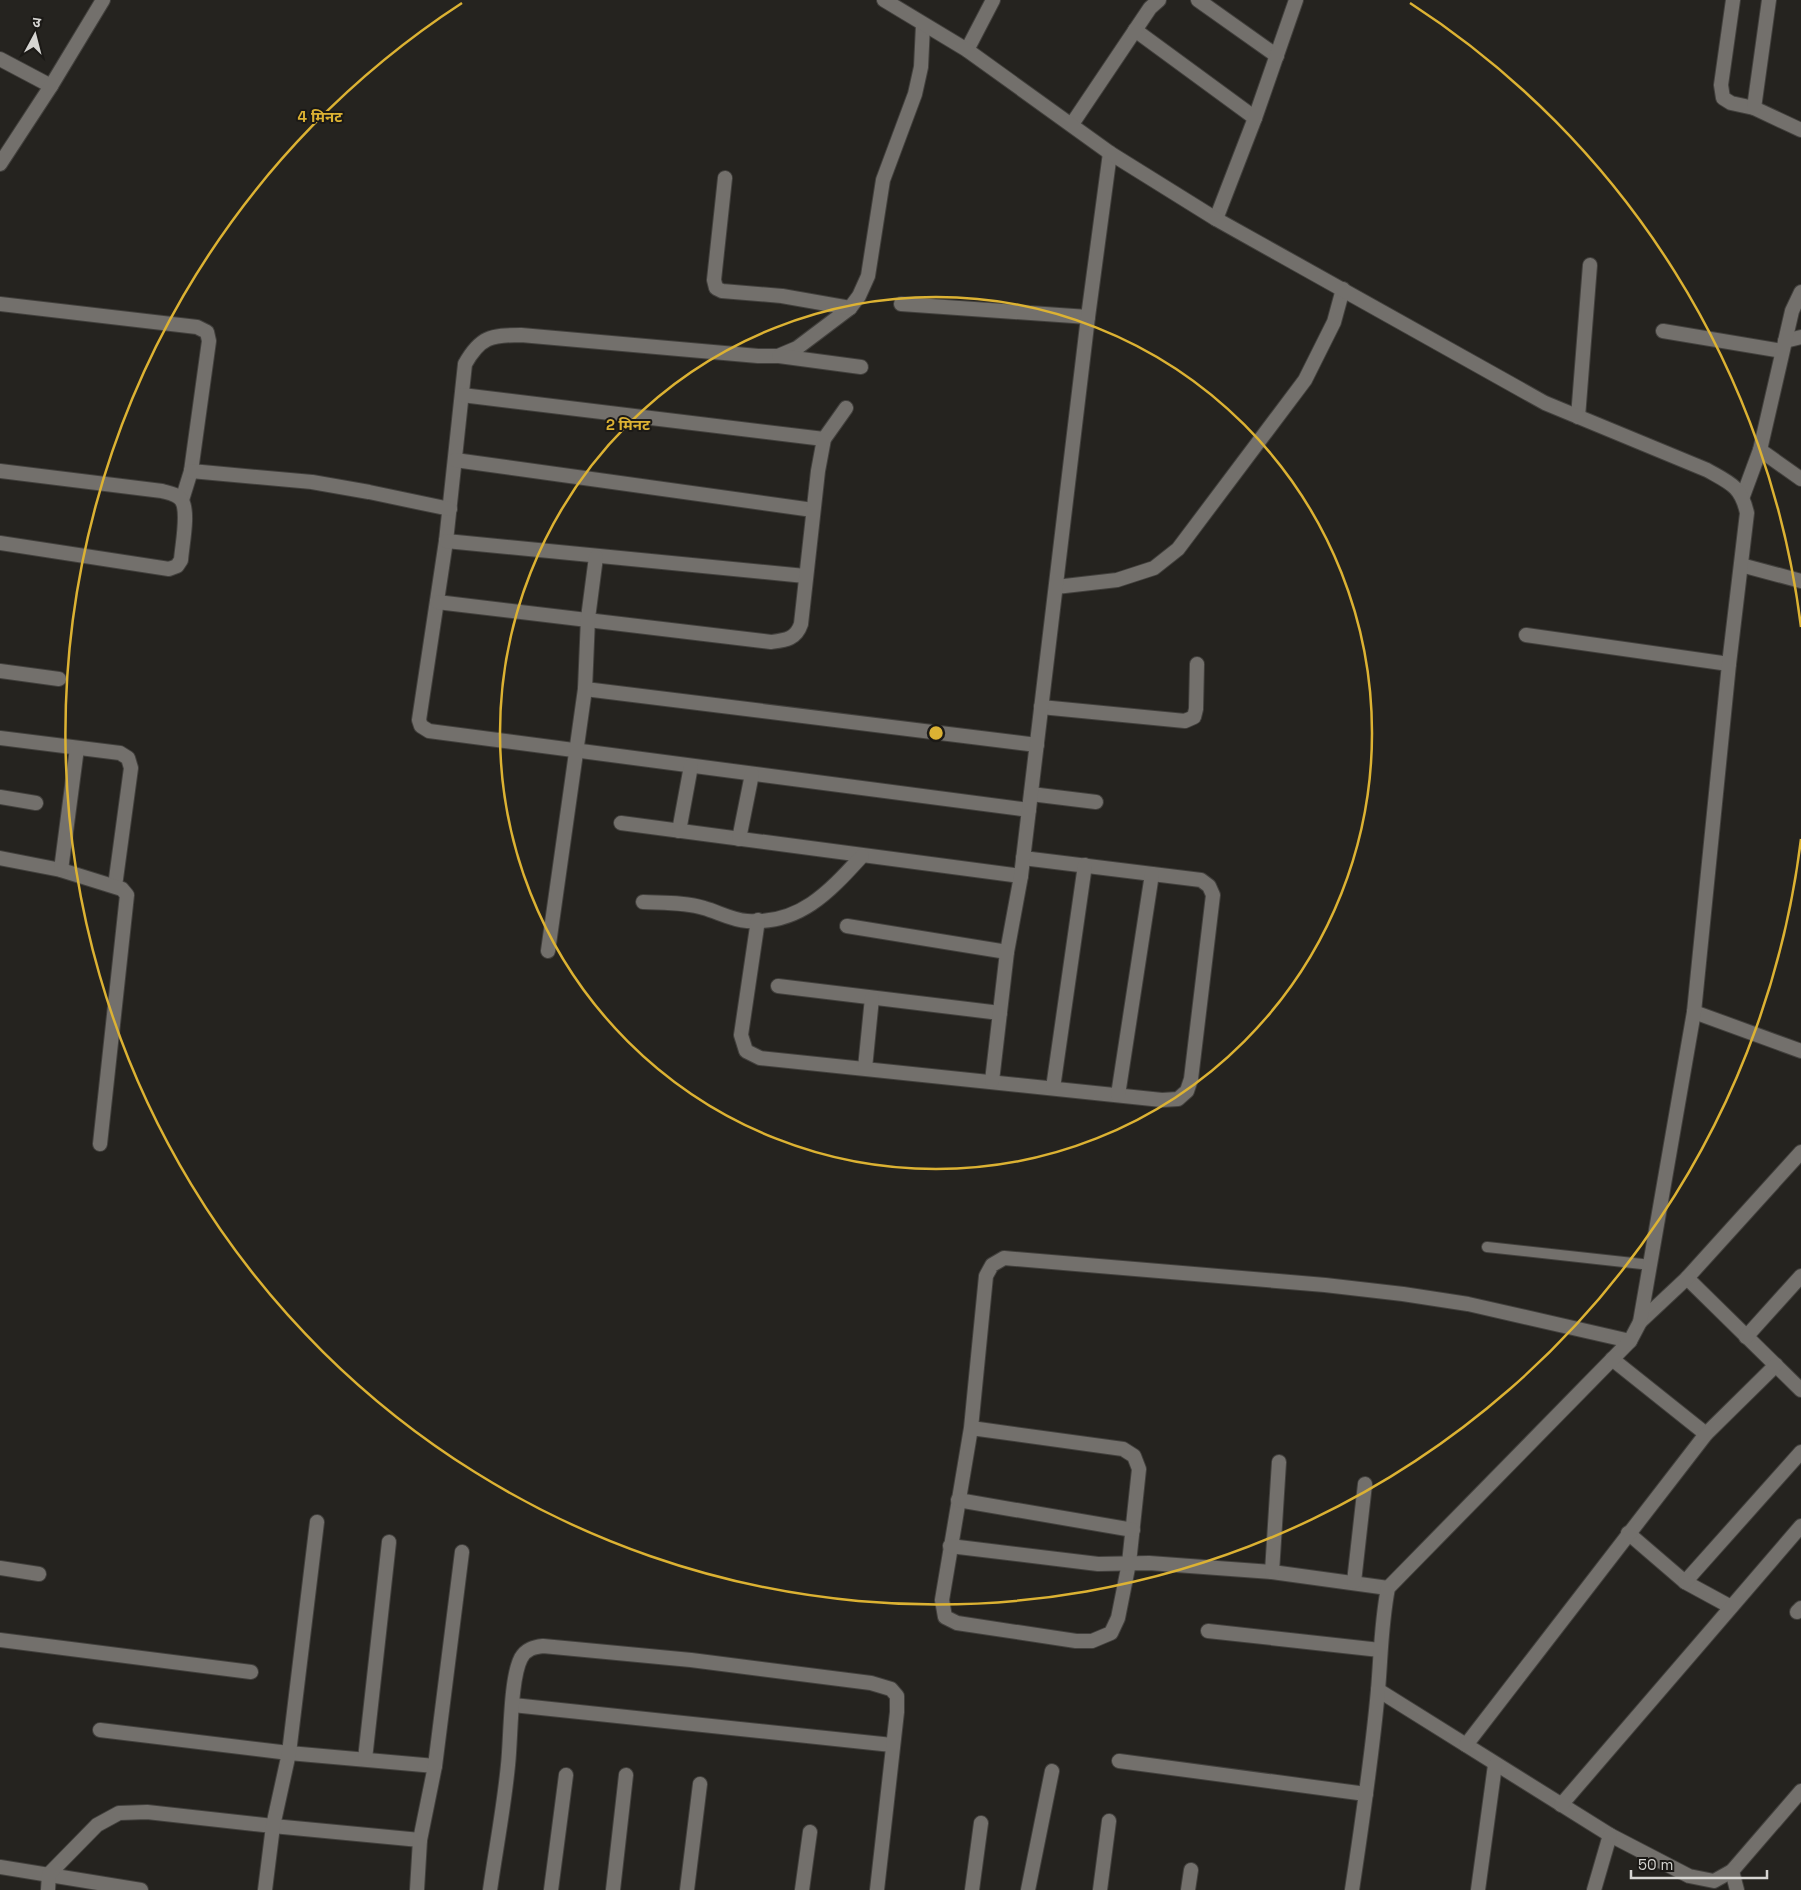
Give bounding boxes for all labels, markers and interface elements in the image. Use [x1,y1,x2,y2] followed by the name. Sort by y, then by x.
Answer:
[10,10,60,60] north arrow
[31,13,43,32] text: उ
[298,107,343,126] text: 4 मिनट
[606,415,651,434] text: 2 मिनट
[927,724,945,742] centre of rings
[1631,1848,1767,1880] scale bar
[1638,1855,1673,1874] text: 50 m

